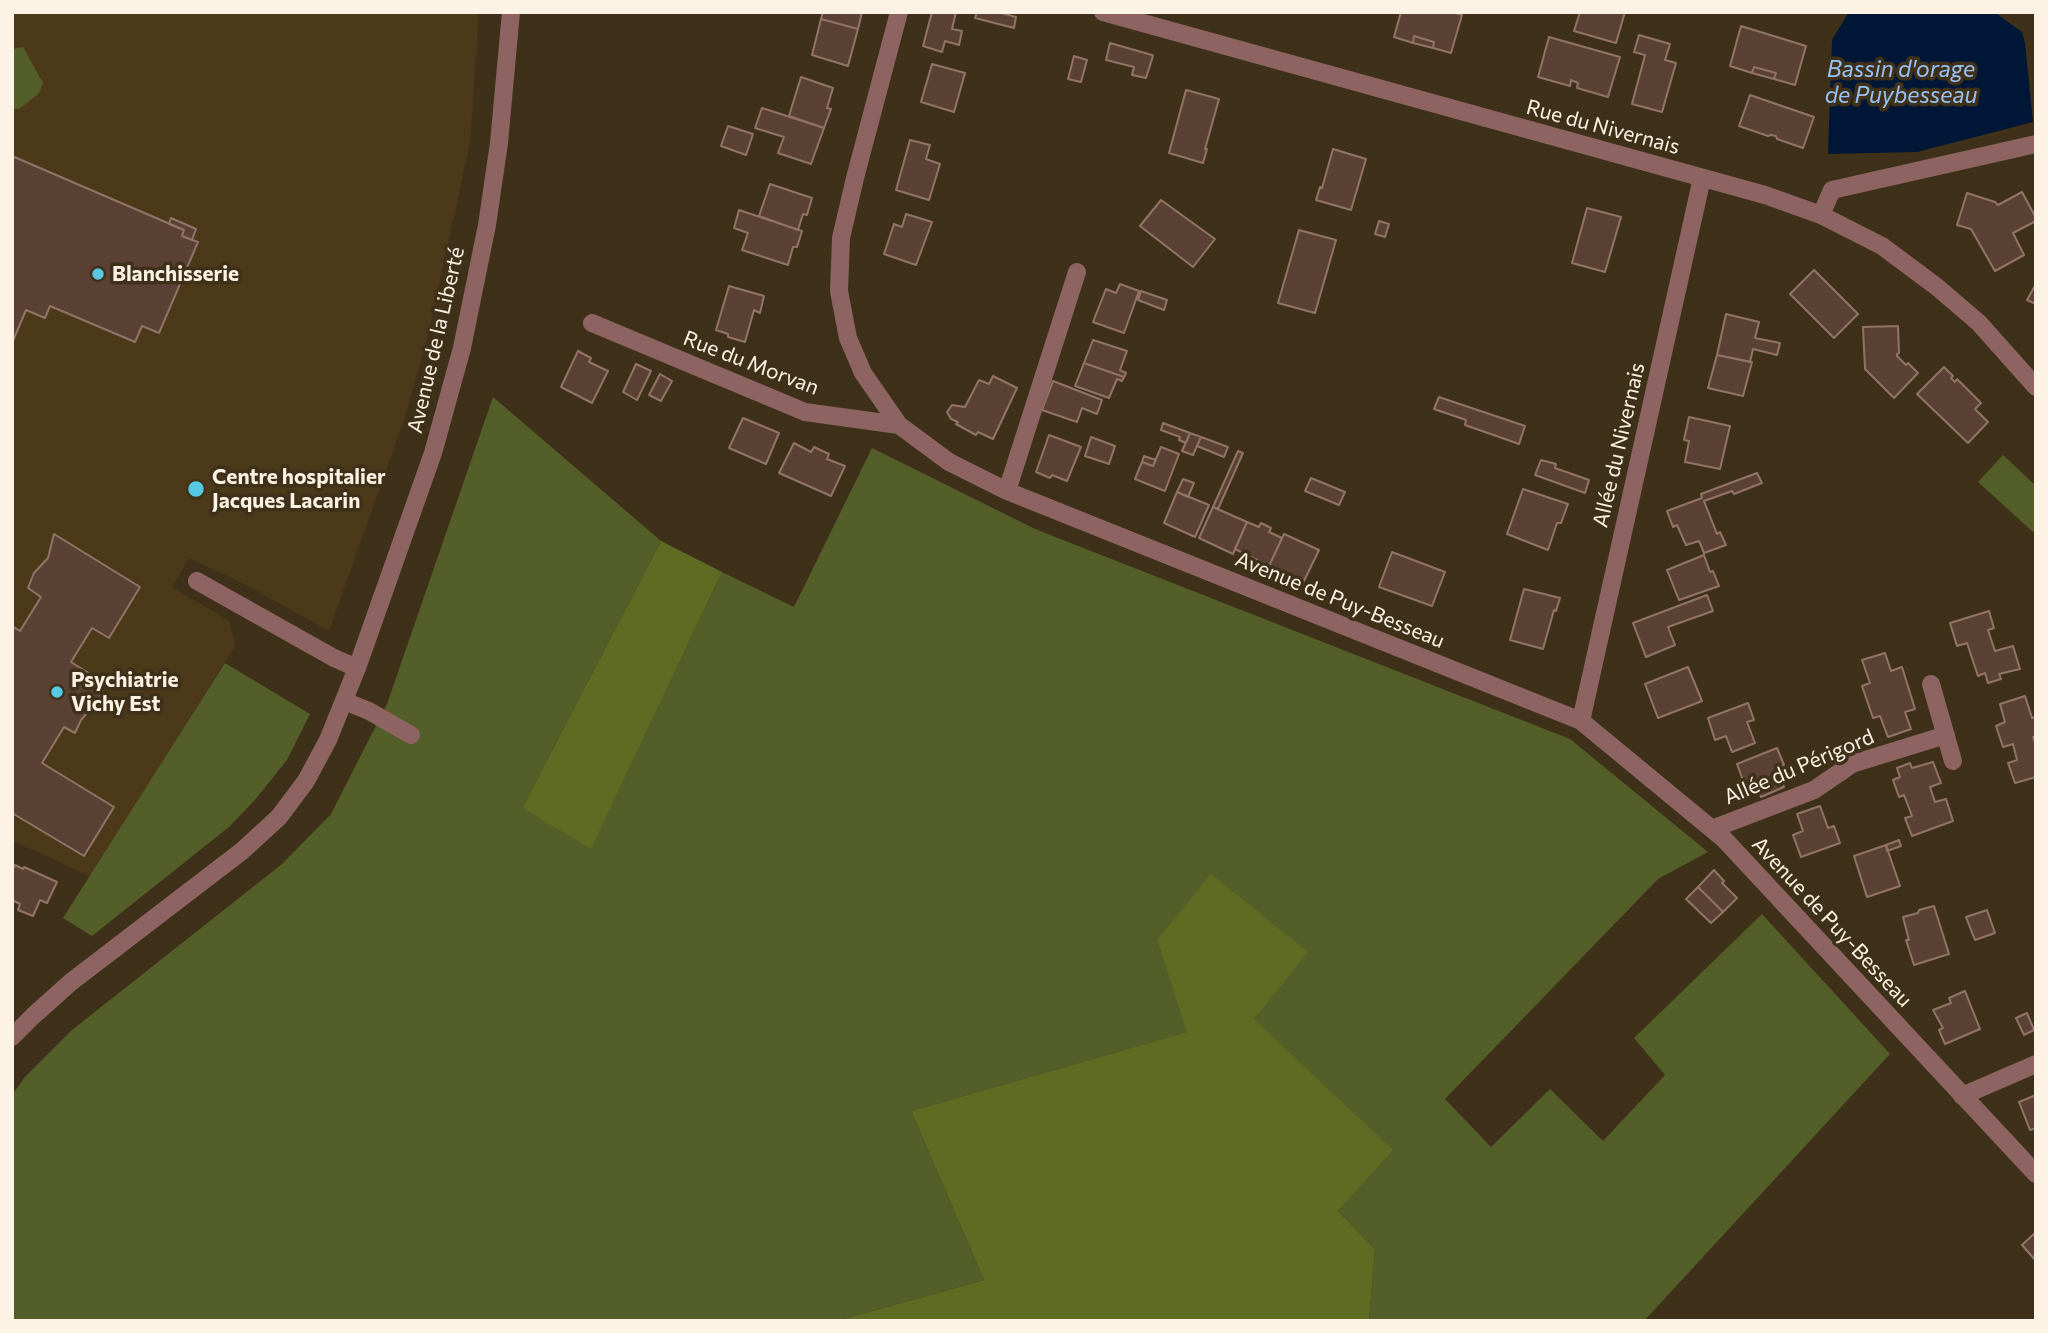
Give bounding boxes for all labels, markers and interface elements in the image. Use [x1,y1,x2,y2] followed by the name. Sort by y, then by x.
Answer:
[1825,55,1977,109] water label: Bassin d'orage de Puybesseau
[1524,94,1682,160] street label: Rue du Nivernais
[402,244,470,436] street label: Avenue de la Liberté
[112,261,239,287] place label: Blanchisserie
[90,266,106,282] marker: Blanchisserie
[680,326,822,400] street label: Rue du Morvan
[1588,360,1650,530] street label: Allée du Nivernais
[212,464,386,514] place label: Centre hospitalier Jacques Lacarin
[186,479,206,499] marker: Centre hospitalier Jacques Lacarin
[1232,546,1448,654] street label: Avenue de Puy-Besseau
[71,667,179,717] place label: Psychiatrie Vichy Est
[49,684,65,700] marker: Psychiatrie Vichy Est
[1720,724,1878,810] street label: Allée du Périgord
[1747,832,1917,1012] street label: Avenue de Puy-Besseau

